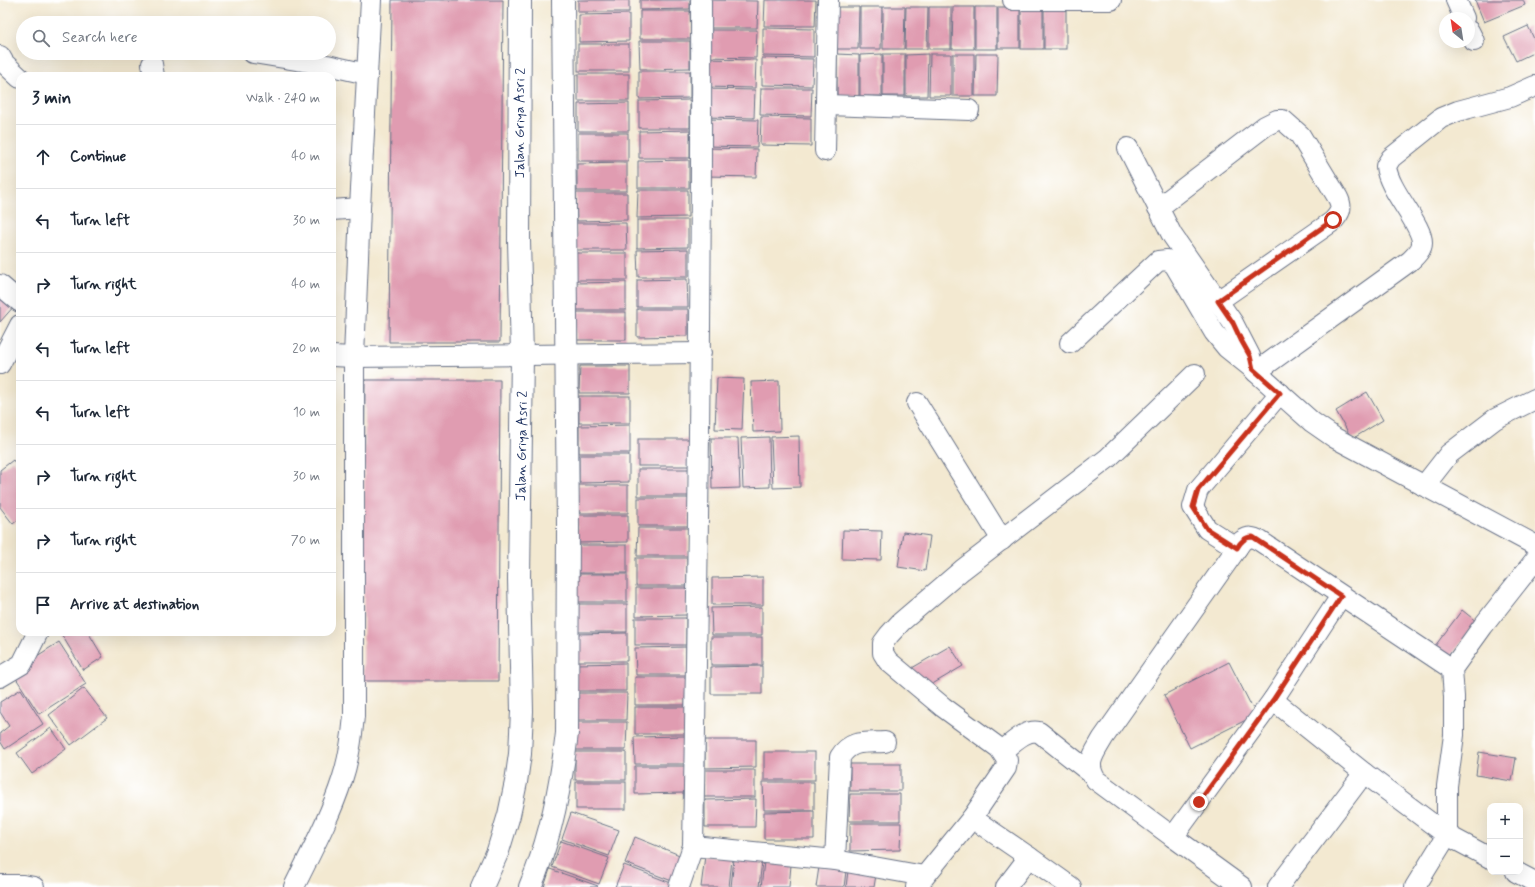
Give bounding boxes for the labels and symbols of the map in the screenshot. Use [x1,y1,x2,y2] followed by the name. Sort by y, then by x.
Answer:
[1439,12,1475,48] north arrow
[511,68,529,178] street label: Jalan Griya Asri 2
[1324,211,1342,229] route start
[512,391,532,501] street label: Jalan Griya Asri 2
[1190,793,1208,811] route end

